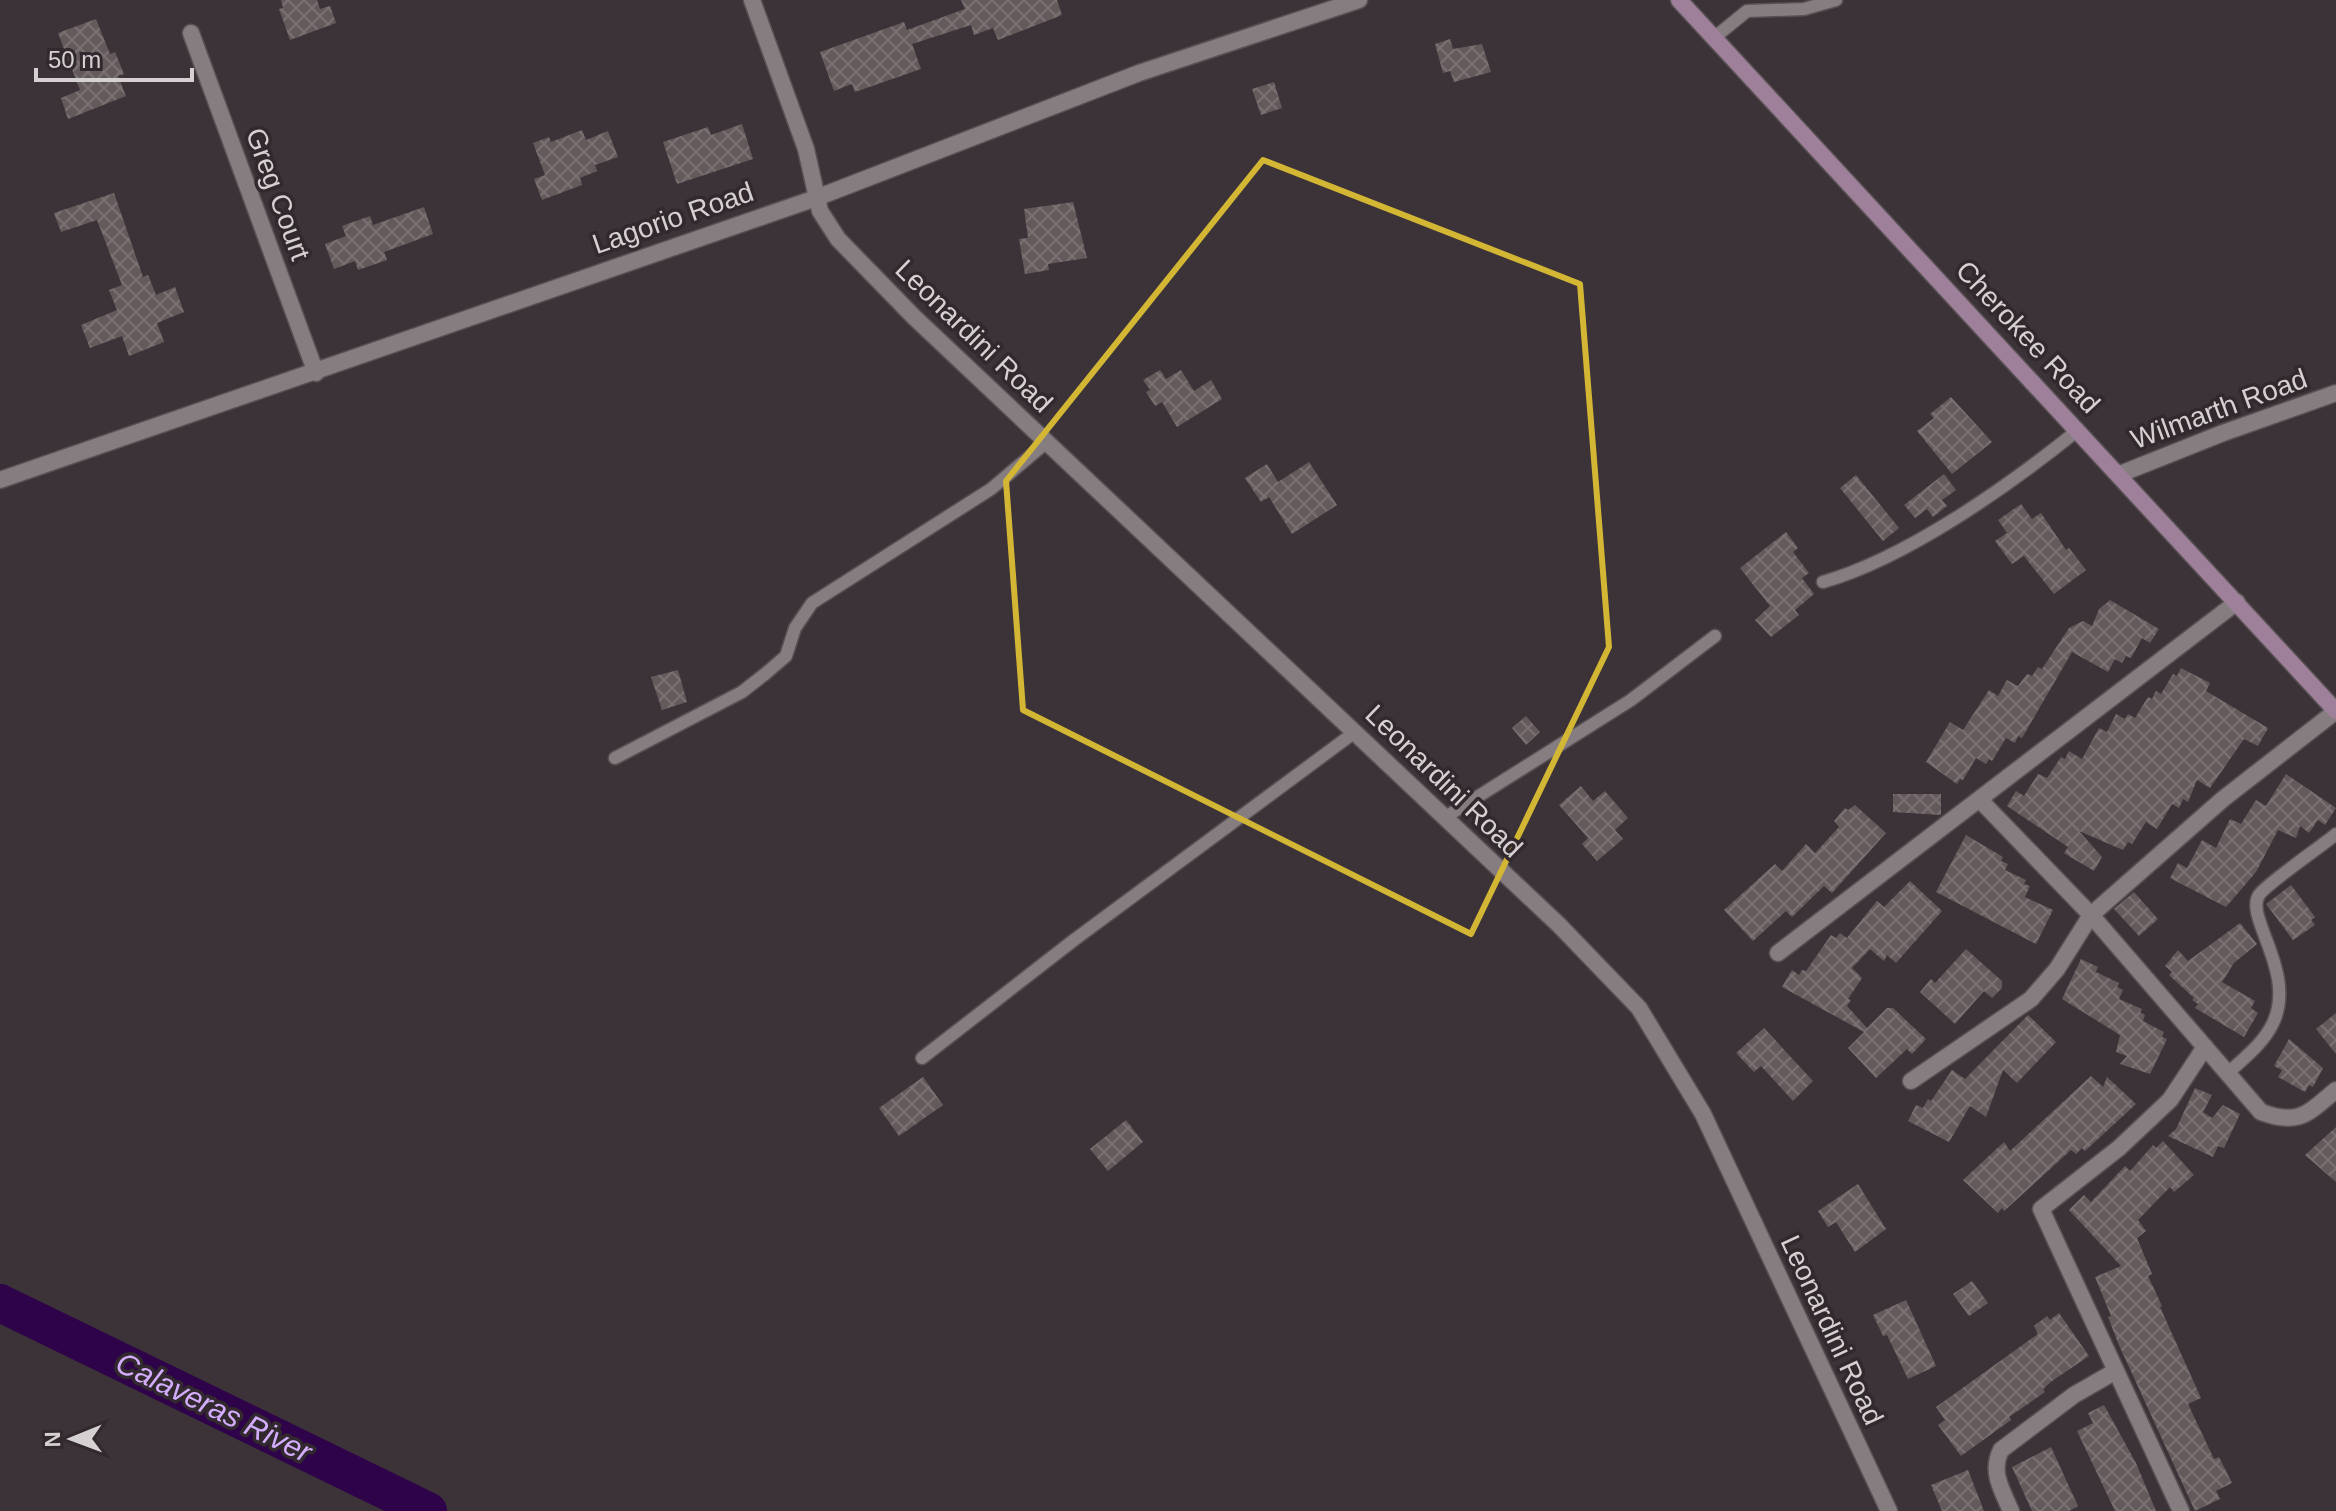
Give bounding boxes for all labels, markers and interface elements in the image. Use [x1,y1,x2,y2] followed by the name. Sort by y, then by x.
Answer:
[36,32,192,82] scale bar
[48,46,101,73] text: 50 m
[240,124,316,265] street label: Greg Court
[588,176,758,260] street label: Lagorio Road
[889,253,1059,419] street label: Leonardini Road
[1950,255,2106,419] street label: Cherokee Road
[2127,363,2311,455] street label: Wilmarth Road
[1359,698,1529,864] street label: Leonardini Road
[1775,1230,1889,1430] street label: Leonardini Road
[111,1345,318,1469] water label: Calaveras River
[32,1399,112,1479] north arrow
[40,1431,65,1448] text: N

